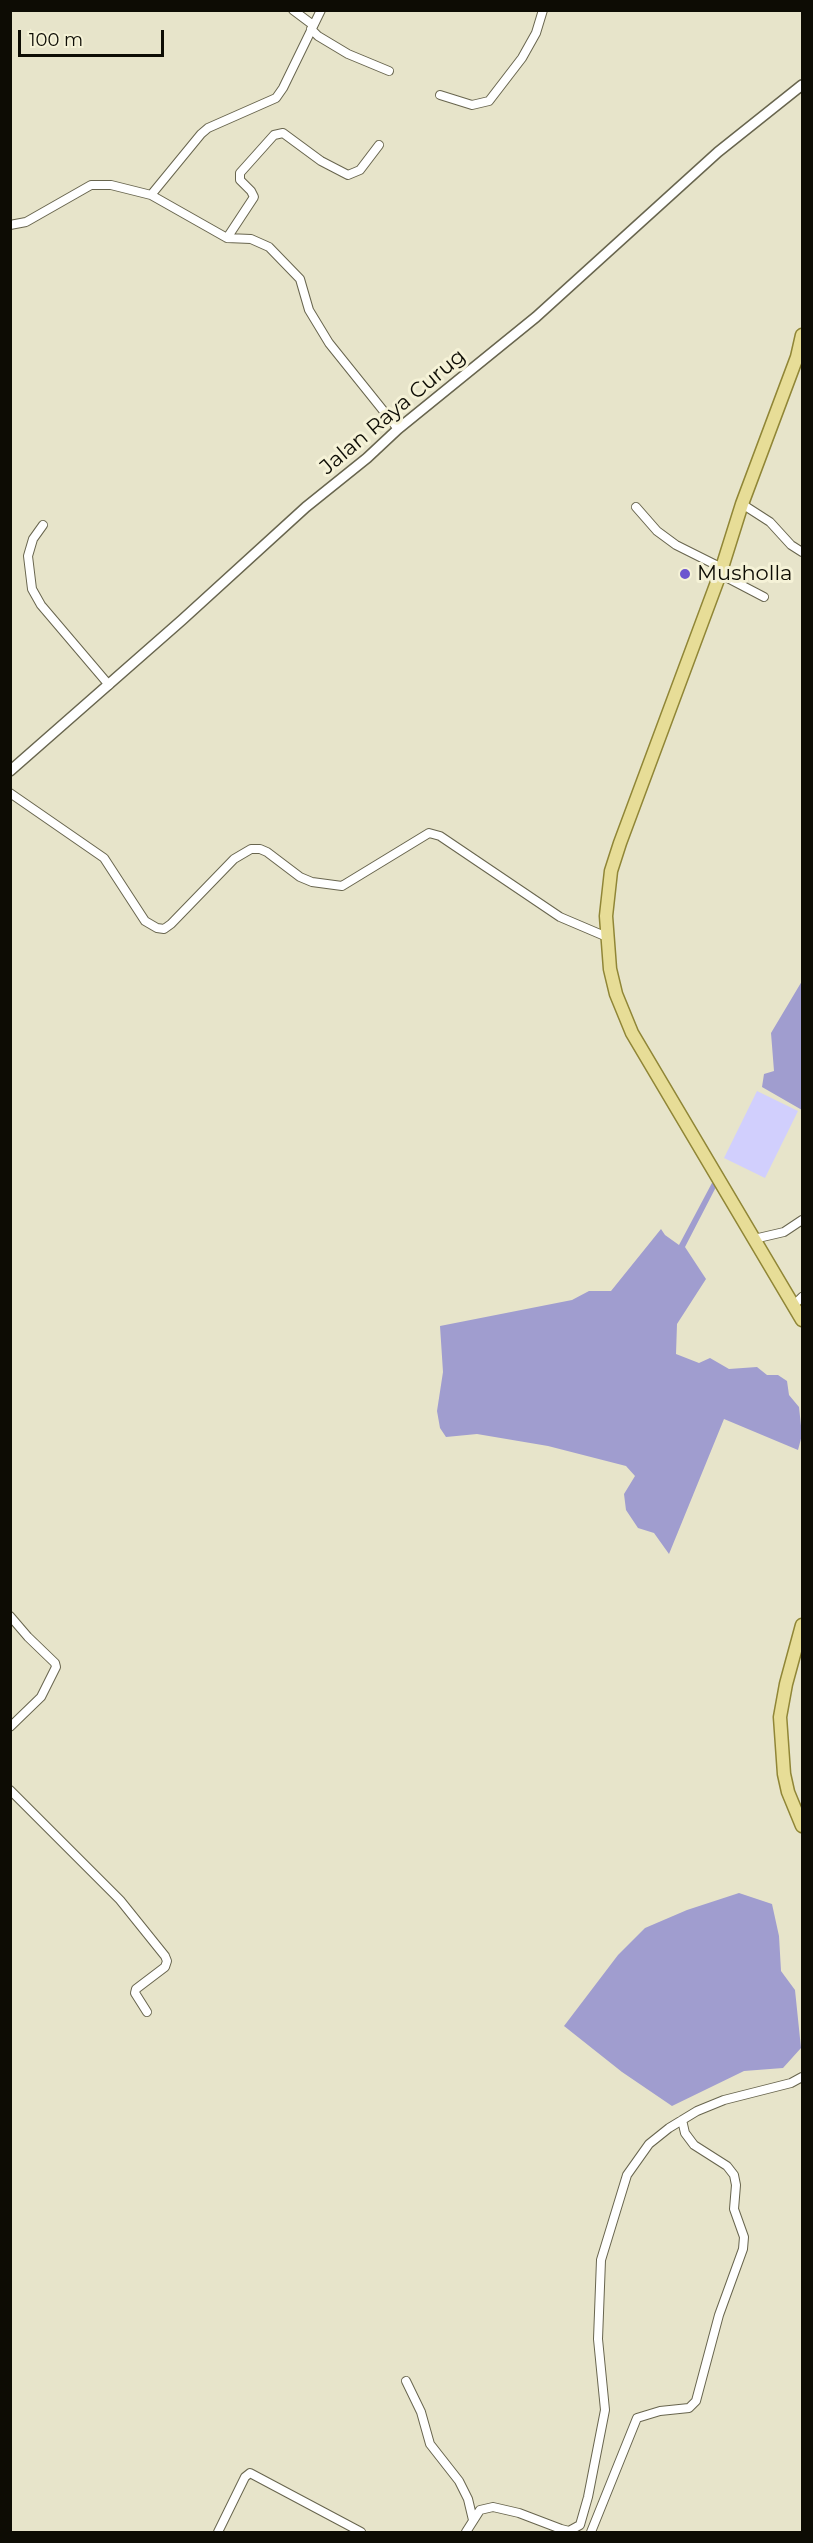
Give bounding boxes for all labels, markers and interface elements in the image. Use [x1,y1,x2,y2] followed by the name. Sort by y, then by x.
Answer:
[21,18,166,56] scale bar
[29,29,83,51] text: 100 m
[315,344,471,480] street label: Jalan Raya Curug
[697,561,792,587] place label: Musholla
[678,567,692,581] marker: Musholla

